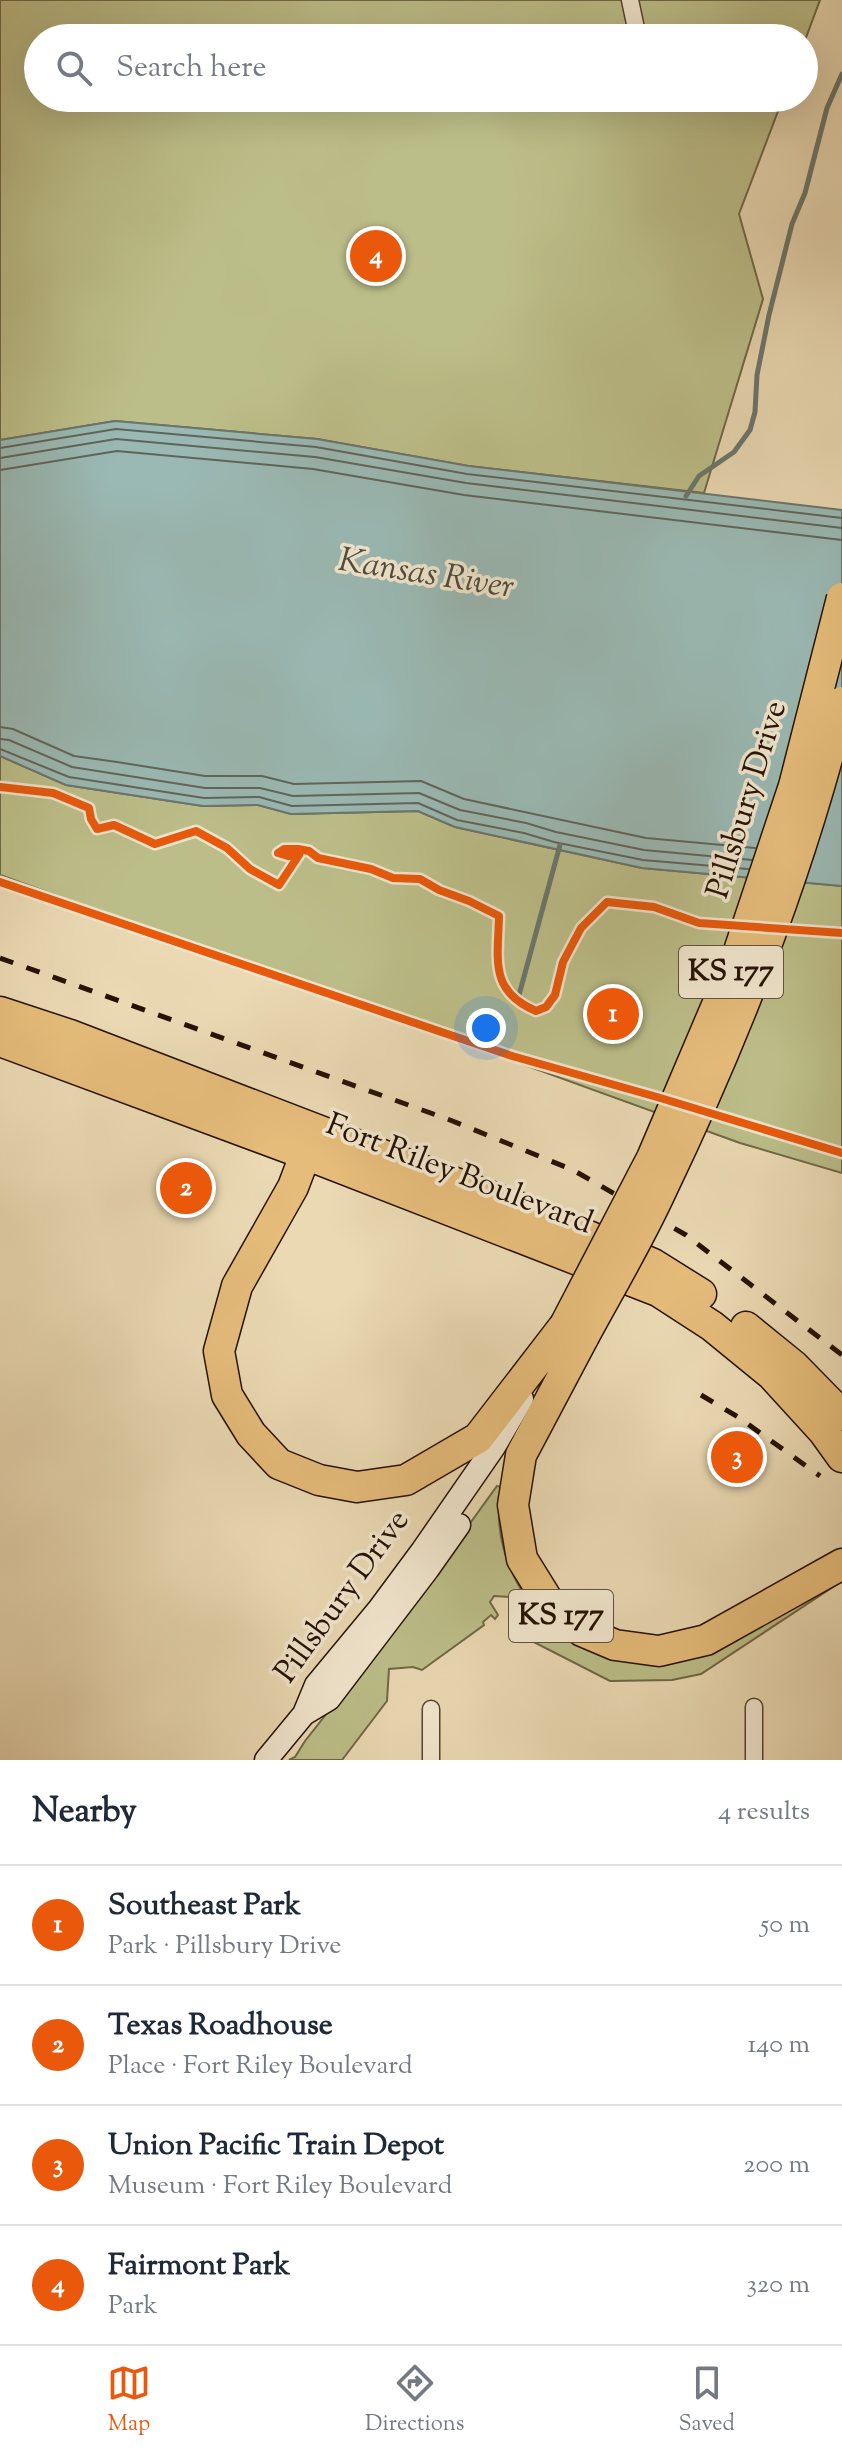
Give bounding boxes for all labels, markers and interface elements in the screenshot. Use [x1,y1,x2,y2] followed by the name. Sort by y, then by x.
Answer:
[24,24,818,112] search box
[52,46,96,90] icon: search
[116,47,266,90] text: Search here
[350,226,402,286] pin: 4
[335,537,517,613] water label: Kansas River
[696,696,800,904] street label: Pillsbury Drive
[679,946,783,998] road number: KS 177
[587,984,639,1044] pin: 1
[466,1008,506,1048] your location
[319,1103,599,1247] street label: Fort Riley Boulevard
[160,1158,212,1218] pin: 2
[711,1427,763,1487] pin: 3
[264,1501,422,1693] street label: Pillsbury Drive
[509,1590,613,1642] road number: KS 177
[32,1788,137,1837] text: Nearby
[718,1794,810,1831] text: 4 results
[108,1885,301,1928] text: Southeast Park
[54,1907,62,1944] text: 1
[760,1907,810,1944] text: 50 m
[108,1928,341,1965] text: Park · Pillsbury Drive
[108,2005,333,2048] text: Texas Roadhouse
[52,2027,64,2064] text: 2
[747,2027,810,2064] text: 140 m
[108,2048,413,2085] text: Place · Fort Riley Boulevard
[108,2125,444,2168] text: Union Pacific Train Depot
[53,2147,63,2184] text: 3
[743,2147,810,2184] text: 200 m
[108,2168,453,2205] text: Museum · Fort Riley Boulevard
[108,2245,290,2288] text: Fairmont Park
[51,2267,65,2304] text: 4
[747,2267,810,2304] text: 320 m
[108,2288,158,2325] text: Park
[107,2361,151,2441] tab: Map
[365,2361,464,2441] tab: Directions
[678,2361,735,2441] tab: Saved

